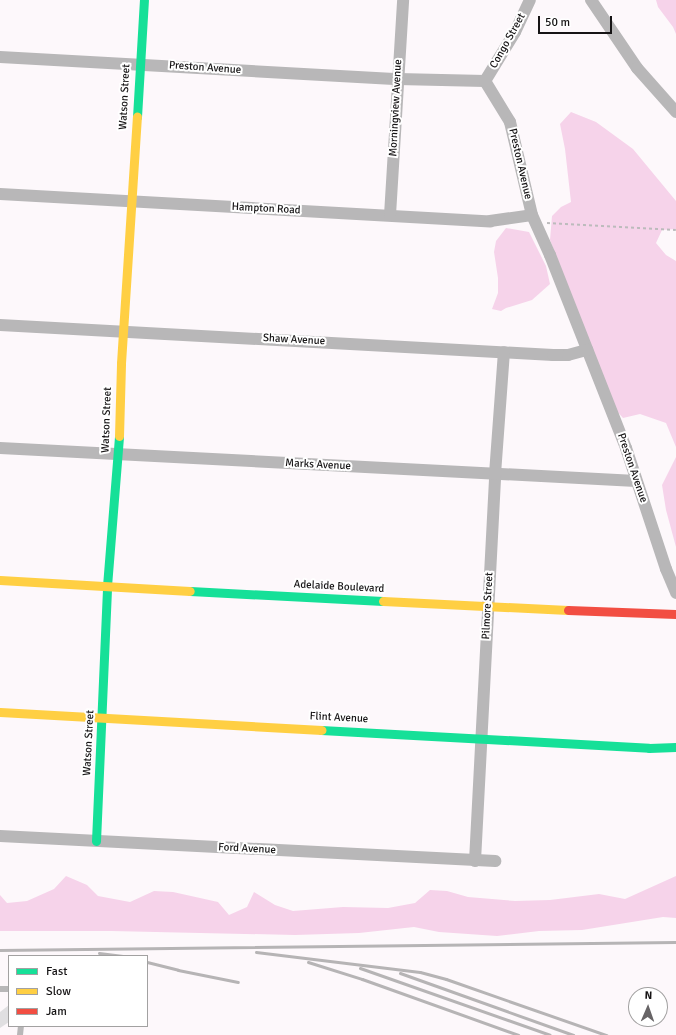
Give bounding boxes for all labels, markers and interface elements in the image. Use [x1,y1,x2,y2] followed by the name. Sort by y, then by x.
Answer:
[540,8,614,34] scale bar
[487,11,529,71] street label: Congo Street
[545,15,570,30] text: 50 m
[168,59,242,77] street label: Preston Avenue
[387,59,405,157] street label: Morningview Avenue
[117,64,133,130] street label: Watson Street
[505,127,535,201] street label: Preston Avenue
[231,201,301,217] street label: Hampton Road
[263,332,325,348] street label: Shaw Avenue
[99,387,115,453] street label: Watson Street
[614,432,650,504] street label: Preston Avenue
[285,457,351,473] street label: Marks Avenue
[480,572,496,640] street label: Pilmore Street
[293,578,385,596] street label: Adelaide Boulevard
[81,710,97,776] street label: Watson Street
[309,710,369,726] street label: Flint Avenue
[218,841,276,857] street label: Ford Avenue
[8,955,148,1027] legend
[46,964,67,979] text: Fast
[46,984,71,999] text: Slow
[628,987,668,1027] north arrow
[644,989,652,1002] text: N
[46,1004,67,1019] text: Jam

